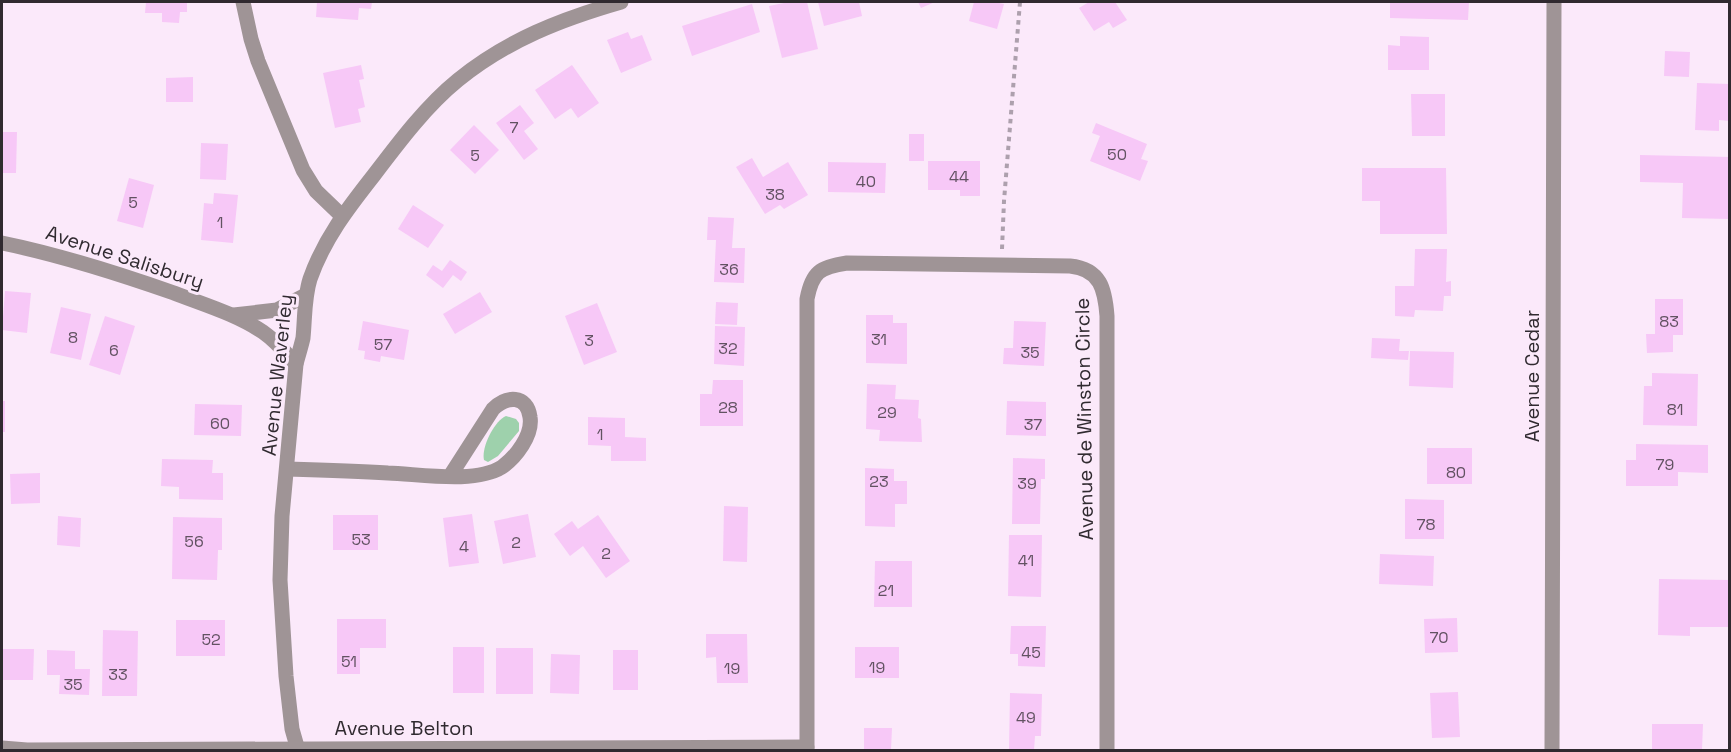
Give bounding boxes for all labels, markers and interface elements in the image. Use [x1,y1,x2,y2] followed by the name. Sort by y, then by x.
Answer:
[509,117,519,138] house number: 7
[1107,144,1127,165] house number: 50
[470,145,480,166] house number: 5
[949,166,969,187] house number: 44
[856,171,876,192] house number: 40
[765,184,785,205] house number: 38
[128,192,138,213] house number: 5
[217,212,223,233] house number: 1
[43,219,207,295] street label: Avenue Salisbury
[719,259,739,280] house number: 36
[256,293,298,457] street label: Avenue Waverley
[1069,297,1099,541] street label: Avenue de Winston Circle
[1519,310,1545,442] street label: Avenue Cedar
[1659,311,1679,332] house number: 83
[68,327,78,348] house number: 8
[871,329,887,350] house number: 31
[584,330,594,351] house number: 3
[374,334,392,355] house number: 57
[718,338,738,359] house number: 32
[109,340,119,361] house number: 6
[1020,342,1040,363] house number: 35
[718,397,738,418] house number: 28
[1667,399,1683,420] house number: 81
[877,402,897,423] house number: 29
[210,413,230,434] house number: 60
[1024,414,1042,435] house number: 37
[597,424,603,445] house number: 1
[1656,454,1674,475] house number: 79
[1446,462,1466,483] house number: 80
[869,471,889,492] house number: 23
[1017,473,1037,494] house number: 39
[1417,514,1436,535] house number: 78
[351,529,371,550] house number: 53
[184,531,204,552] house number: 56
[511,532,521,553] house number: 2
[459,536,469,557] house number: 4
[601,543,611,564] house number: 2
[1018,550,1034,571] house number: 41
[878,580,894,601] house number: 21
[1429,627,1449,648] house number: 70
[201,629,221,650] house number: 52
[1021,642,1041,663] house number: 45
[341,651,357,672] house number: 51
[869,657,885,678] house number: 19
[724,658,740,679] house number: 19
[108,664,128,685] house number: 33
[63,674,83,695] house number: 35
[1016,707,1036,728] house number: 49
[334,715,474,741] street label: Avenue Belton

